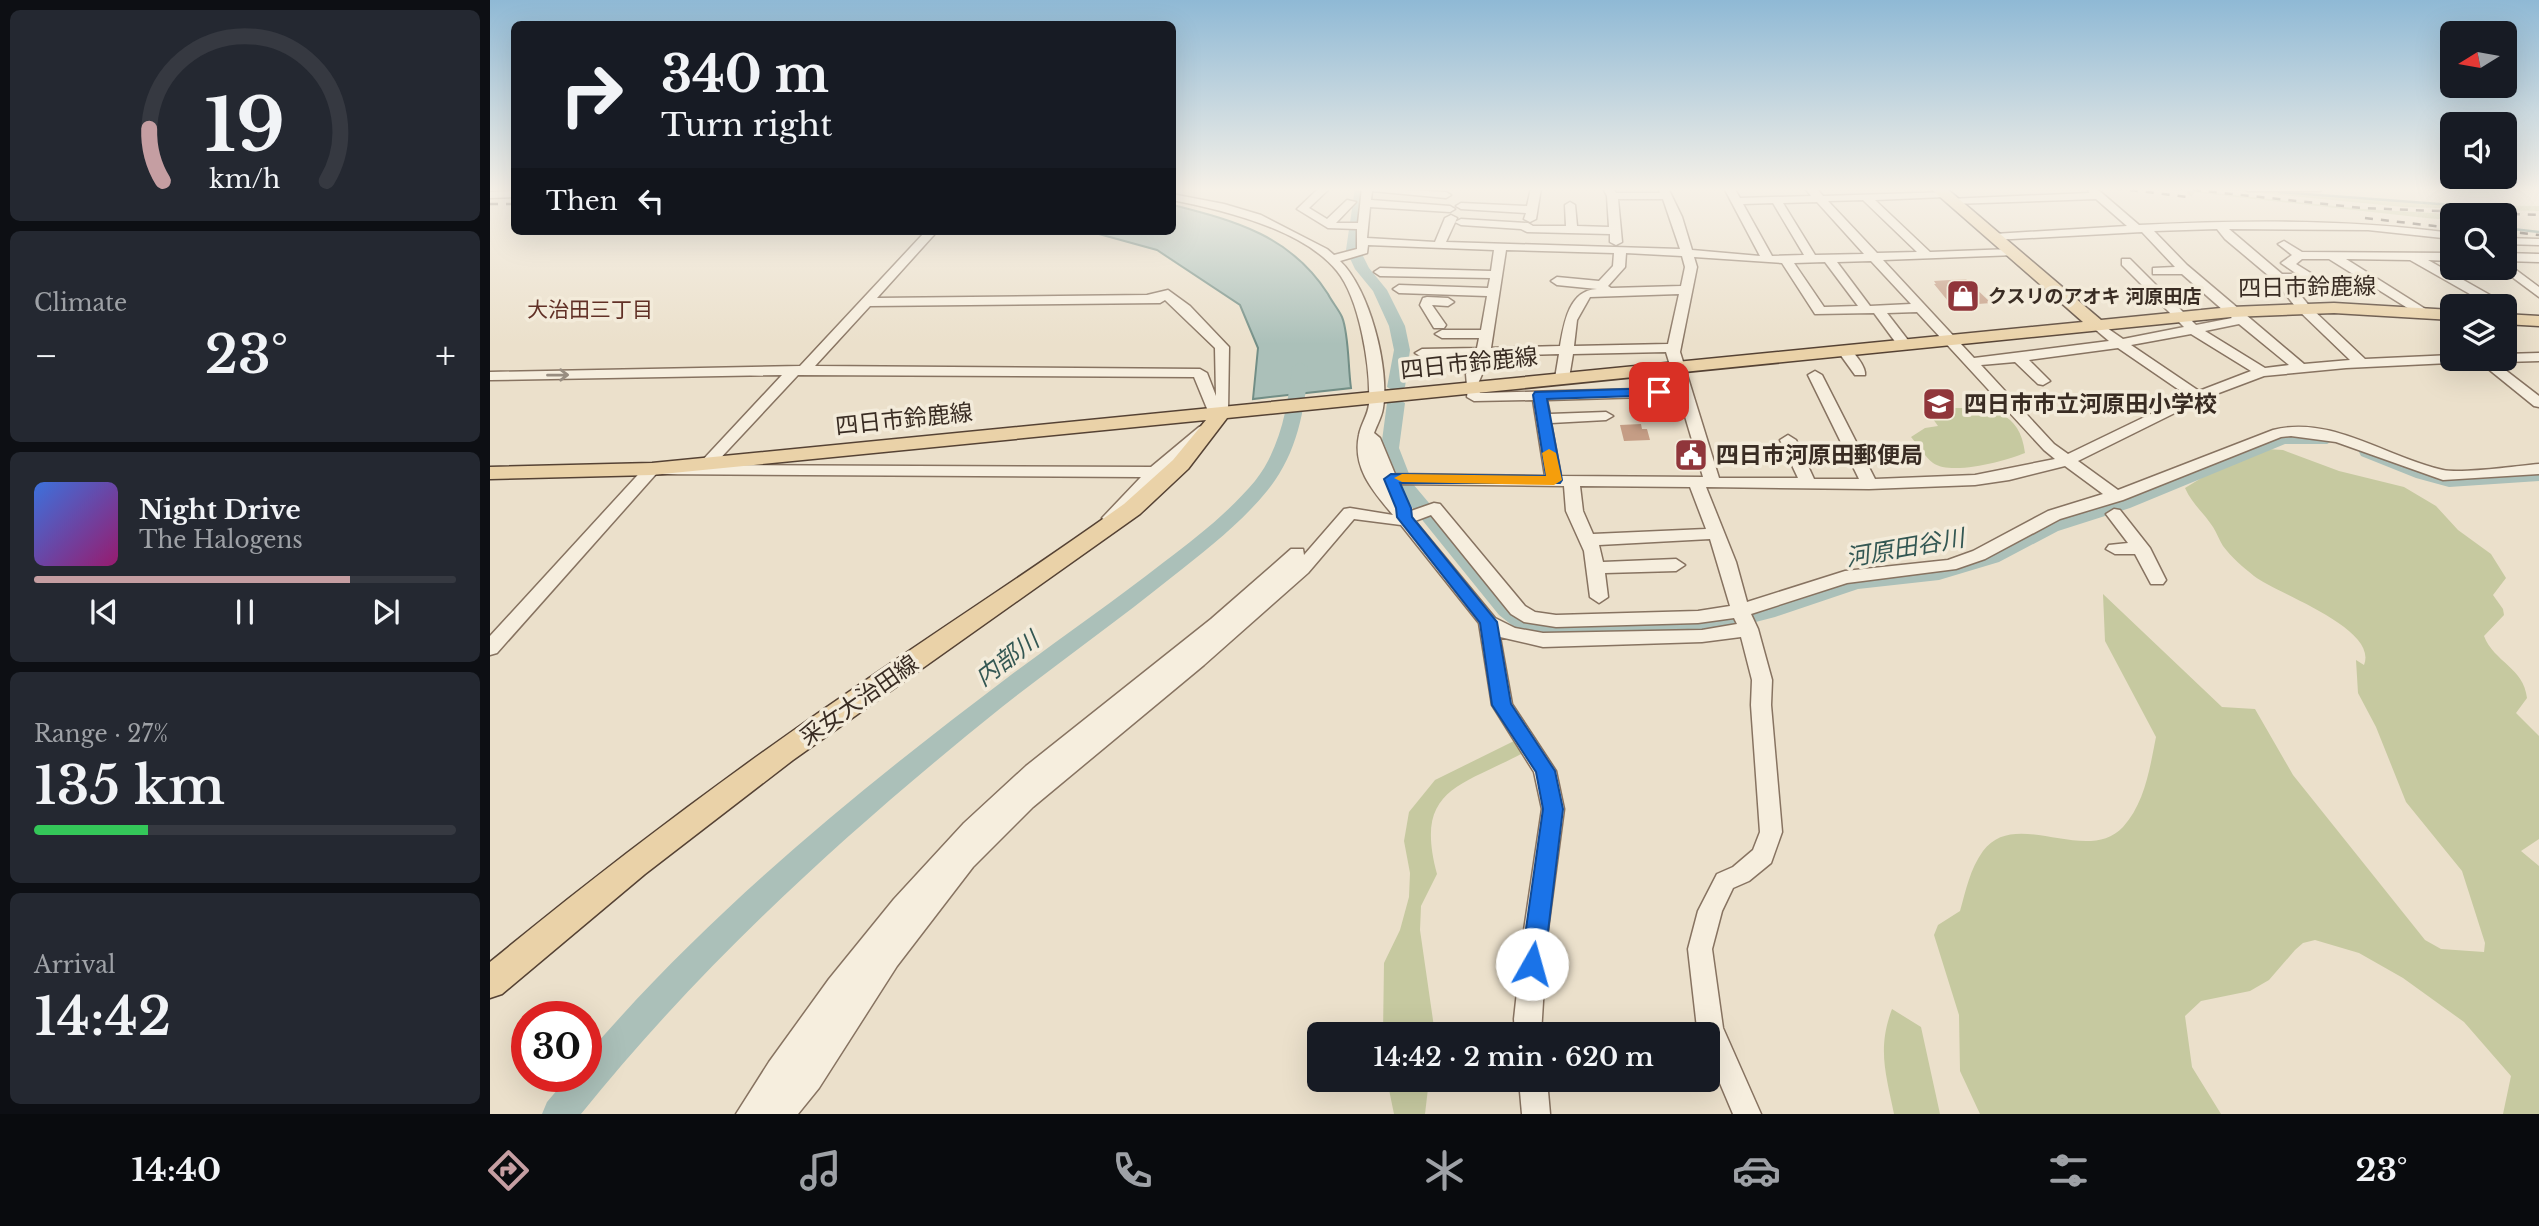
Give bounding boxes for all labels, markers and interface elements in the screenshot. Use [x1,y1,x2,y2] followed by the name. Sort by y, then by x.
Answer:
[2440,21,2516,98] north arrow
[2440,21,2517,371] map controls
[661,44,829,105] text: 340 m
[546,49,637,140] icon: right
[205,81,285,172] text: 19
[661,105,832,145] text: Turn right
[2440,112,2517,189] button: sound
[210,164,280,195] text: km/h
[632,182,670,220] icon: left
[546,185,618,217] text: Then
[2440,203,2517,280] button: search
[2238,272,2376,302] street label: 四日市鈴鹿線
[1944,277,1982,315] shop icon: クスリのアオキ 河原田店
[1988,285,2202,308] place label: クスリのアオキ 河原田店
[34,289,127,317] text: Climate
[2440,294,2517,371] button: layers
[527,297,653,323] district label: 大治田三丁目
[205,323,288,387] text: 23°
[34,332,58,379] text: −
[435,332,456,379] text: +
[1399,342,1539,384] street label: 四日市鈴鹿線
[1629,362,1689,422] pin
[546,368,569,381] one-way arrow
[1640,373,1678,411] icon: arrive
[1920,385,1958,423] school or university icon: 四日市市立河原田小学校
[1964,390,2217,418] place label: 四日市市立河原田小学校
[834,398,974,440] street label: 四日市鈴鹿線
[1672,436,1710,474] public building icon: 四日市河原田郵便局
[1716,441,1923,469] place label: 四日市河原田郵便局
[139,494,301,526] text: Night Drive
[1843,522,1969,572] water label: 河原田谷川
[139,526,303,554] text: The Halogens
[85,593,123,631] icon: previous
[226,593,264,631] icon: pause
[367,593,405,631] icon: next
[969,624,1047,692] water label: 内部川
[794,649,924,751] street label: 采女大治田線
[34,720,168,748] text: Range · 27%
[34,754,225,818] text: 135 km
[1495,927,1569,1001] position arrow
[34,951,115,979] text: Arrival
[34,985,171,1049] text: 14:42
[511,1001,602,1092] speed limit sign: 30
[1373,1041,1654,1073] text: 14:42 · 2 min · 620 m
[484,1146,533,1195] icon: directions
[796,1146,845,1195] icon: music
[1108,1146,1157,1195] icon: phone
[1420,1146,1469,1195] icon: climate
[1732,1146,1781,1195] icon: car
[2044,1146,2093,1195] icon: filters
[131,1150,221,1190] text: 14:40
[2356,1150,2408,1190] text: 23°

